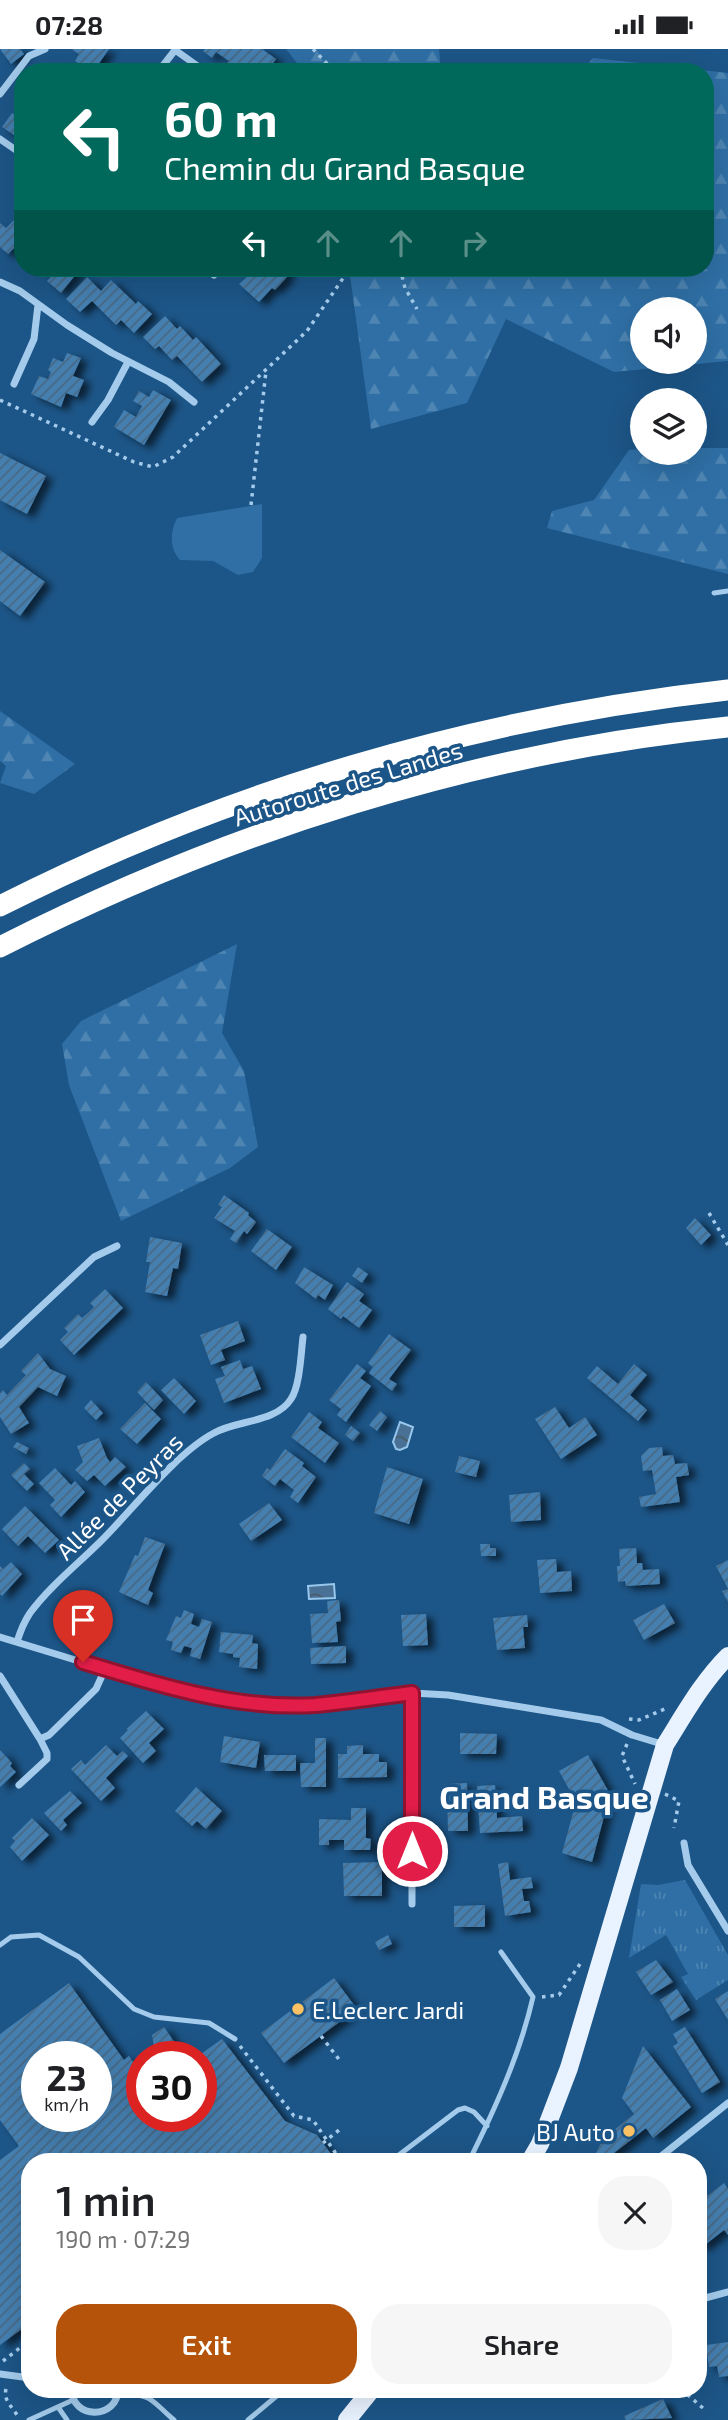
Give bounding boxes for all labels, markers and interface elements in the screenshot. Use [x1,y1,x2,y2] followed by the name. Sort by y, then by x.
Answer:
[35,9,103,40] text: 07:28
[164,88,278,147] text: 60 m
[49,91,140,182] icon: left
[164,148,525,186] text: Chemin du Grand Basque
[236,224,274,262] icon: left
[309,224,347,262] icon: ahead
[382,224,420,262] icon: ahead
[455,224,493,262] icon: right
[630,297,707,465] map controls
[630,297,707,374] button: sound
[630,388,707,465] button: layers
[230,734,466,832] street label: Autoroute des Landes
[50,1427,188,1565] street label: Allée de Peyras
[53,1590,113,1662] pin
[64,1601,102,1639] icon: arrive
[439,1777,649,1815] district label: Grand Basque
[375,1814,449,1888] position arrow
[312,1995,464,2024] place label: E.Leclerc Jardi
[290,2001,306,2017] marker: E.Leclerc Jardi
[126,2041,217,2132] speed limit sign: 30
[46,2056,87,2098] text: 23
[44,2093,89,2115] text: km/h
[536,2117,615,2146] place label: BJ Auto
[621,2123,637,2139] marker: BJ Auto
[56,2174,156,2224] text: 1 min
[598,2176,672,2250] button: close
[56,2225,190,2253] text: 190 m · 07:29
[56,2304,357,2384] button: Exit
[371,2304,672,2384] button: Share

